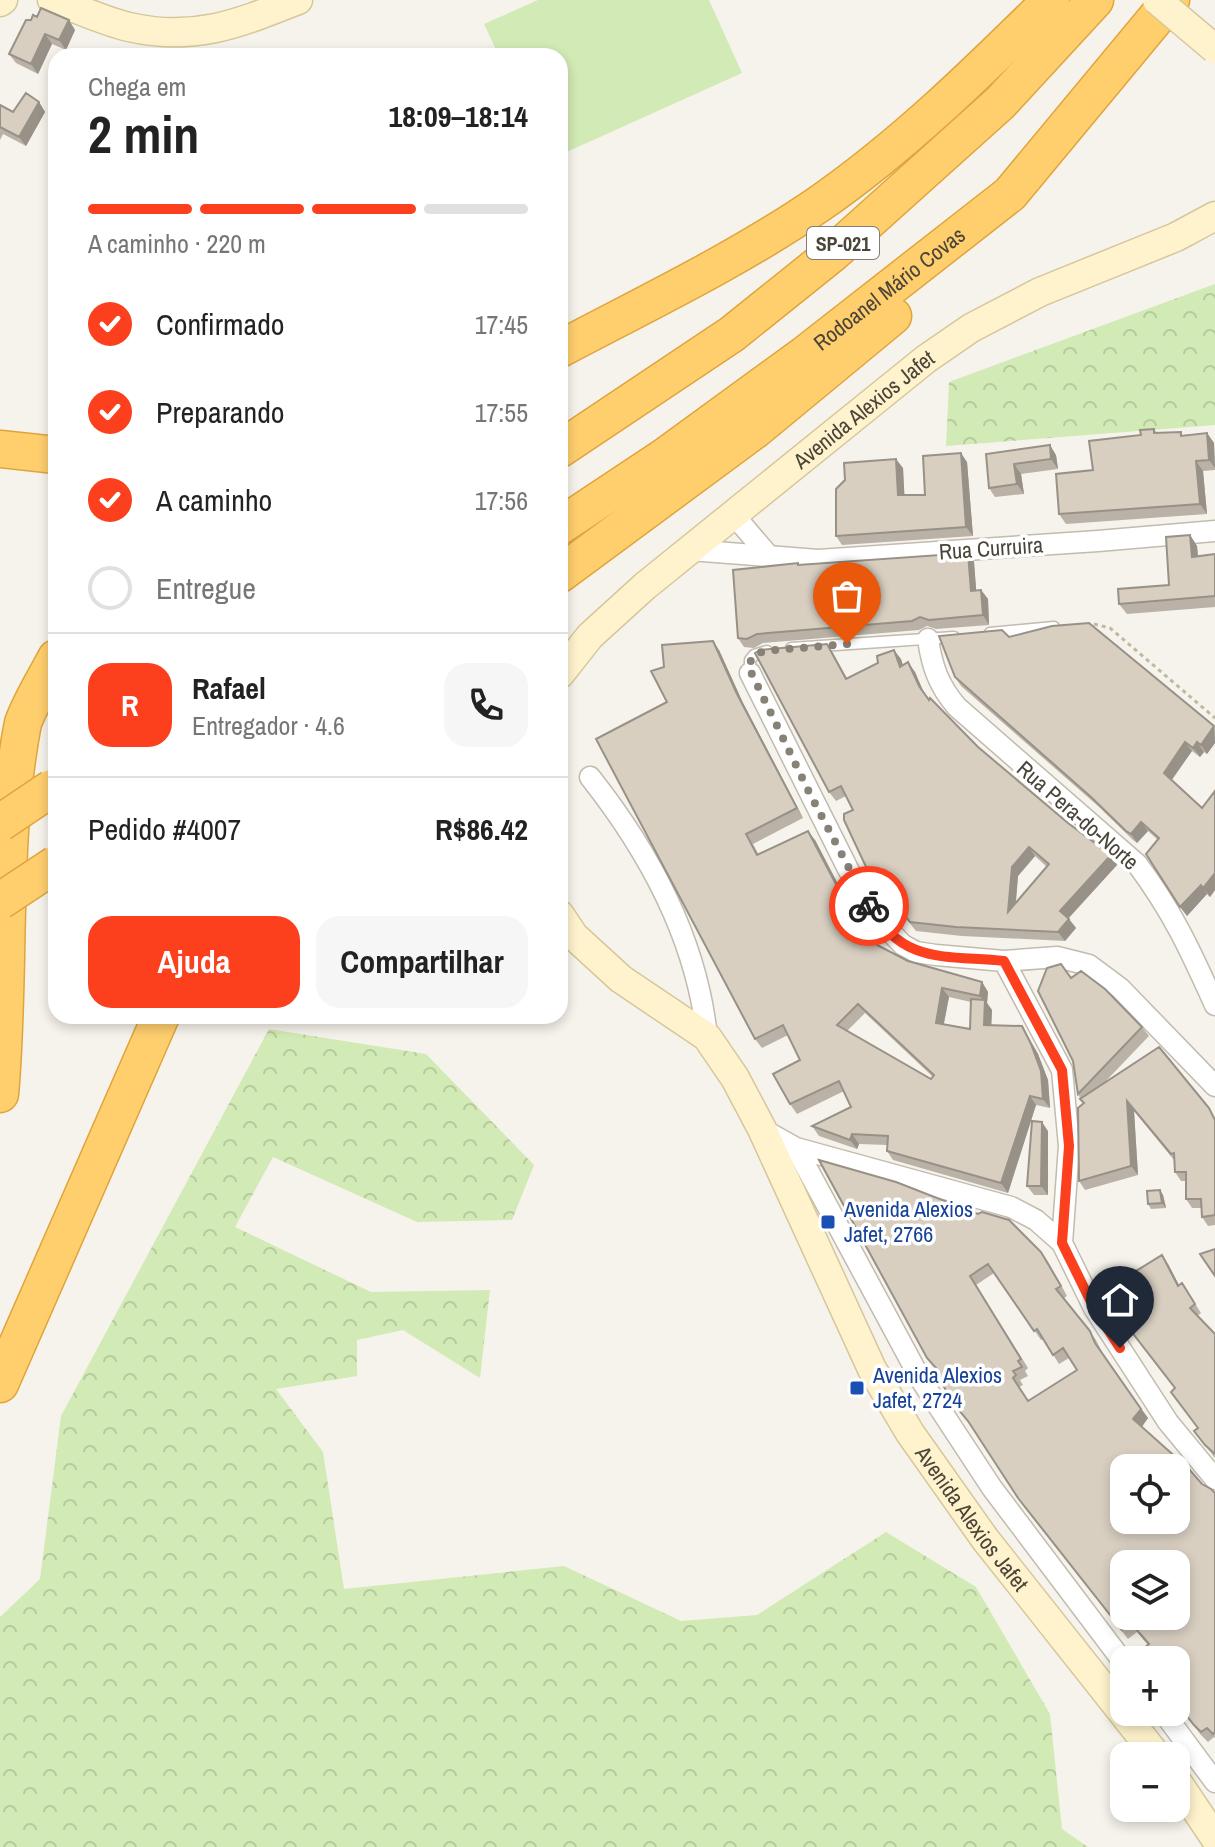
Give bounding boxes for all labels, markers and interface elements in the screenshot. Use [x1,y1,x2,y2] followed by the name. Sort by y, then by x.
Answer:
[88,69,186,104] text: Chega em
[389,96,528,136] text: 18:09–18:14
[88,99,199,169] text: 2 min
[807,220,971,357] street label: Rodoanel Mário Covas
[88,226,266,261] text: A caminho · 220 m
[807,227,879,259] road number: SP-021
[88,302,132,346] icon: check
[156,304,285,344] text: Confirmado
[475,307,528,342] text: 17:45
[786,343,940,476] street label: Avenida Alexios Jafet
[88,390,132,434] icon: check
[156,392,285,432] text: Preparando
[475,395,528,430] text: 17:55
[88,478,132,522] icon: check
[156,480,272,520] text: A caminho
[475,483,528,518] text: 17:56
[938,529,1044,567] street label: Rua Curruira
[813,562,881,644] pin
[156,568,256,608] text: Entregue
[825,574,869,618] icon: bag
[444,663,528,747] button: phone
[192,668,266,708] text: Rafael
[121,685,139,725] text: R
[192,708,345,743] text: Entregador · 4.6
[1011,754,1145,876] street label: Rua Pera-do-Norte
[88,809,241,849] text: Pedido #4007
[435,809,528,849] text: R$86.42
[829,866,909,946] courier
[847,884,891,928] icon: bike
[88,916,300,1008] button: Ajuda
[316,916,528,1008] button: Compartilhar
[843,1194,973,1249] place label: Avenida Alexios Jafet, 2766
[819,1213,837,1231] marker: Avenida Alexios Jafet, 2766
[1086,1266,1154,1348] pin
[1098,1278,1142,1322] icon: home
[872,1360,1002,1415] place label: Avenida Alexios Jafet, 2724
[848,1379,866,1397] marker: Avenida Alexios Jafet, 2724
[908,1439,1036,1597] street label: Avenida Alexios Jafet
[1110,1454,1190,1822] map controls
[1110,1454,1190,1534] button: locate
[1110,1550,1190,1630] button: layers
[1110,1646,1190,1726] button: +
[1110,1742,1190,1822] button: −

